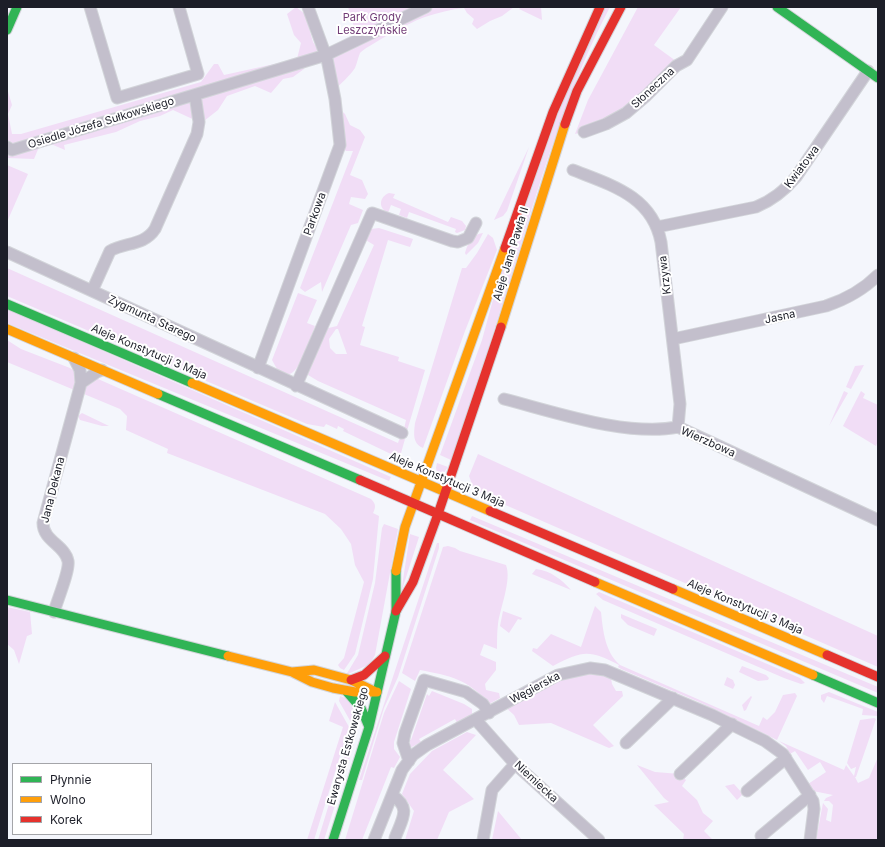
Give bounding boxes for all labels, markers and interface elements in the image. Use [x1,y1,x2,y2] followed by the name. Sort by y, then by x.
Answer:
[337,11,407,37] park label: Park Grody Leszczyńskie
[629,65,677,111] street label: Słoneczna
[26,94,176,152] street label: Osiedle Józefa Sułkowskiego
[782,143,822,191] street label: Kwiatowa
[301,191,329,237] street label: Parkowa
[490,206,532,302] street label: Aleje Jana Pawła II
[656,255,674,295] street label: Krzywa
[106,293,198,345] street label: Zygmunta Starego
[763,307,797,327] street label: Jasna
[89,322,209,382] street label: Aleje Konstytucji 3 Maja
[679,424,737,460] street label: Wierzbowa
[387,450,507,510] street label: Aleje Konstytucji 3 Maja
[38,456,68,524] street label: Jana Dekana
[685,577,805,637] street label: Aleje Konstytucji 3 Maja
[508,669,562,707] street label: Węgierska
[325,685,371,807] street label: Ewarysta Estkowskiego
[512,759,560,805] street label: Niemiecka
[12,763,152,835] legend
[50,772,91,787] text: Płynnie
[50,792,86,807] text: Wolno
[50,812,83,827] text: Korek

